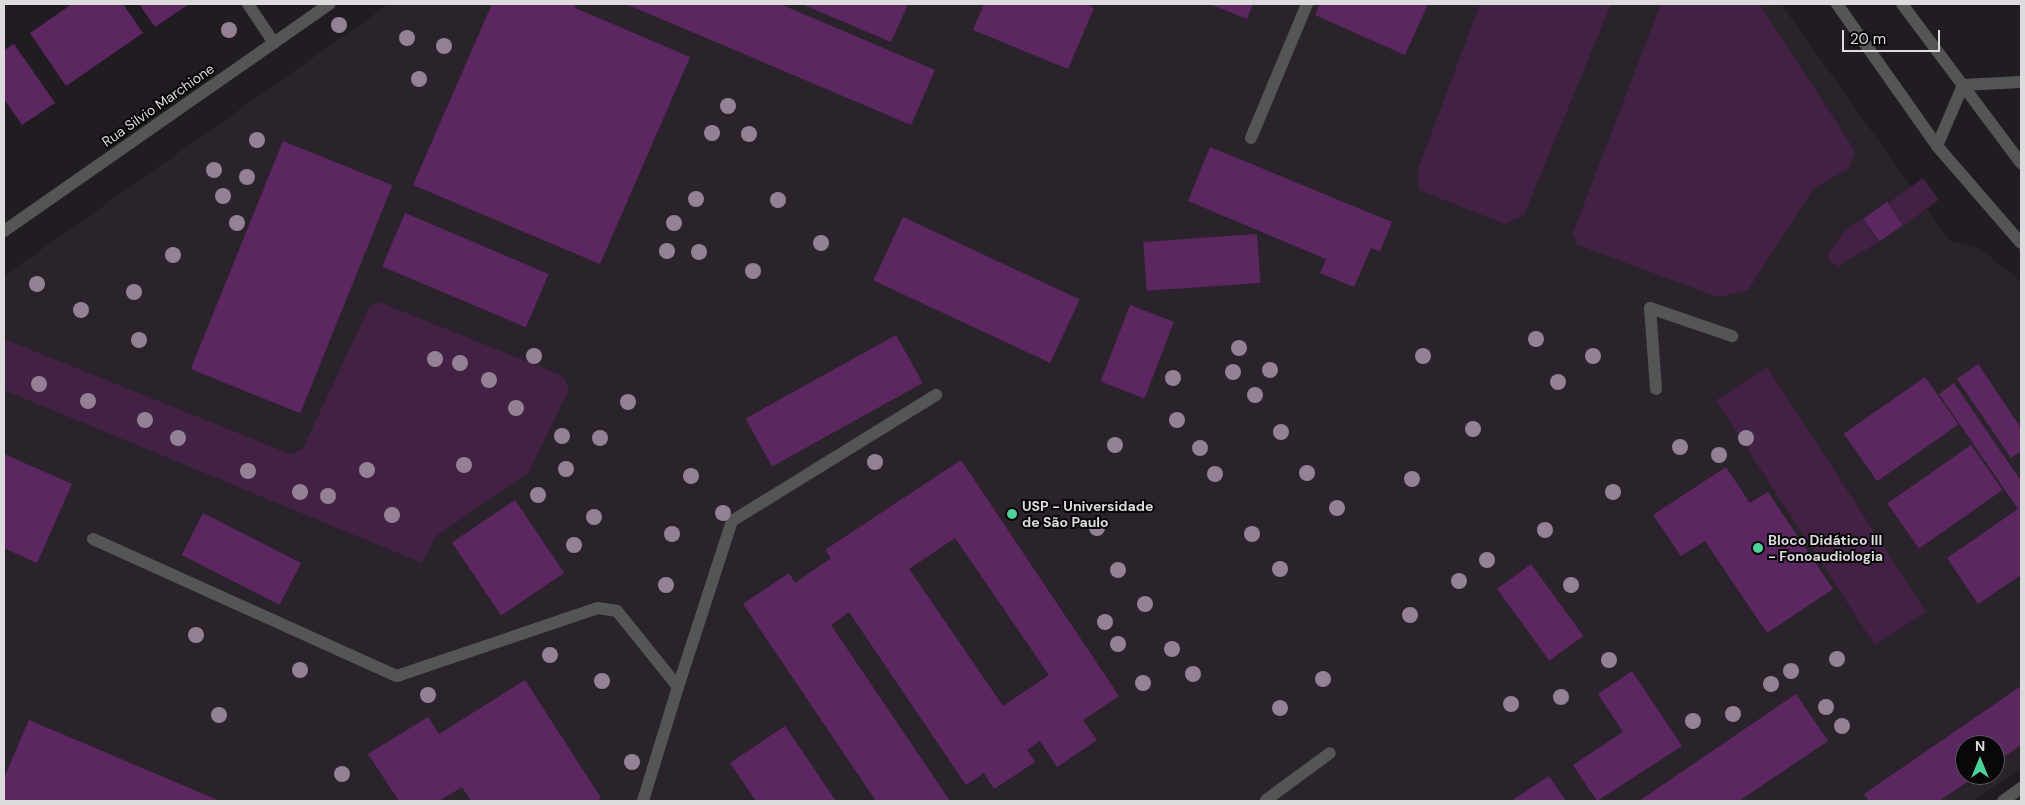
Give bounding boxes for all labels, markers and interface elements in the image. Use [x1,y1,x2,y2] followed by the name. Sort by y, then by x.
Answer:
[1845,20,1942,52] scale bar
[1850,29,1886,49] text: 20 m
[99,60,217,150] street label: Rua Silvio Marchione
[1022,498,1153,530] place label: USP - Universidade de São Paulo
[1006,508,1018,520] marker: USP - Universidade de São Paulo
[1768,532,1883,564] place label: Bloco Didático III - Fonoaudiologia
[1752,542,1764,554] marker: Bloco Didático III - Fonoaudiologia
[1955,735,2005,785] north arrow
[1975,737,1985,755] text: N

